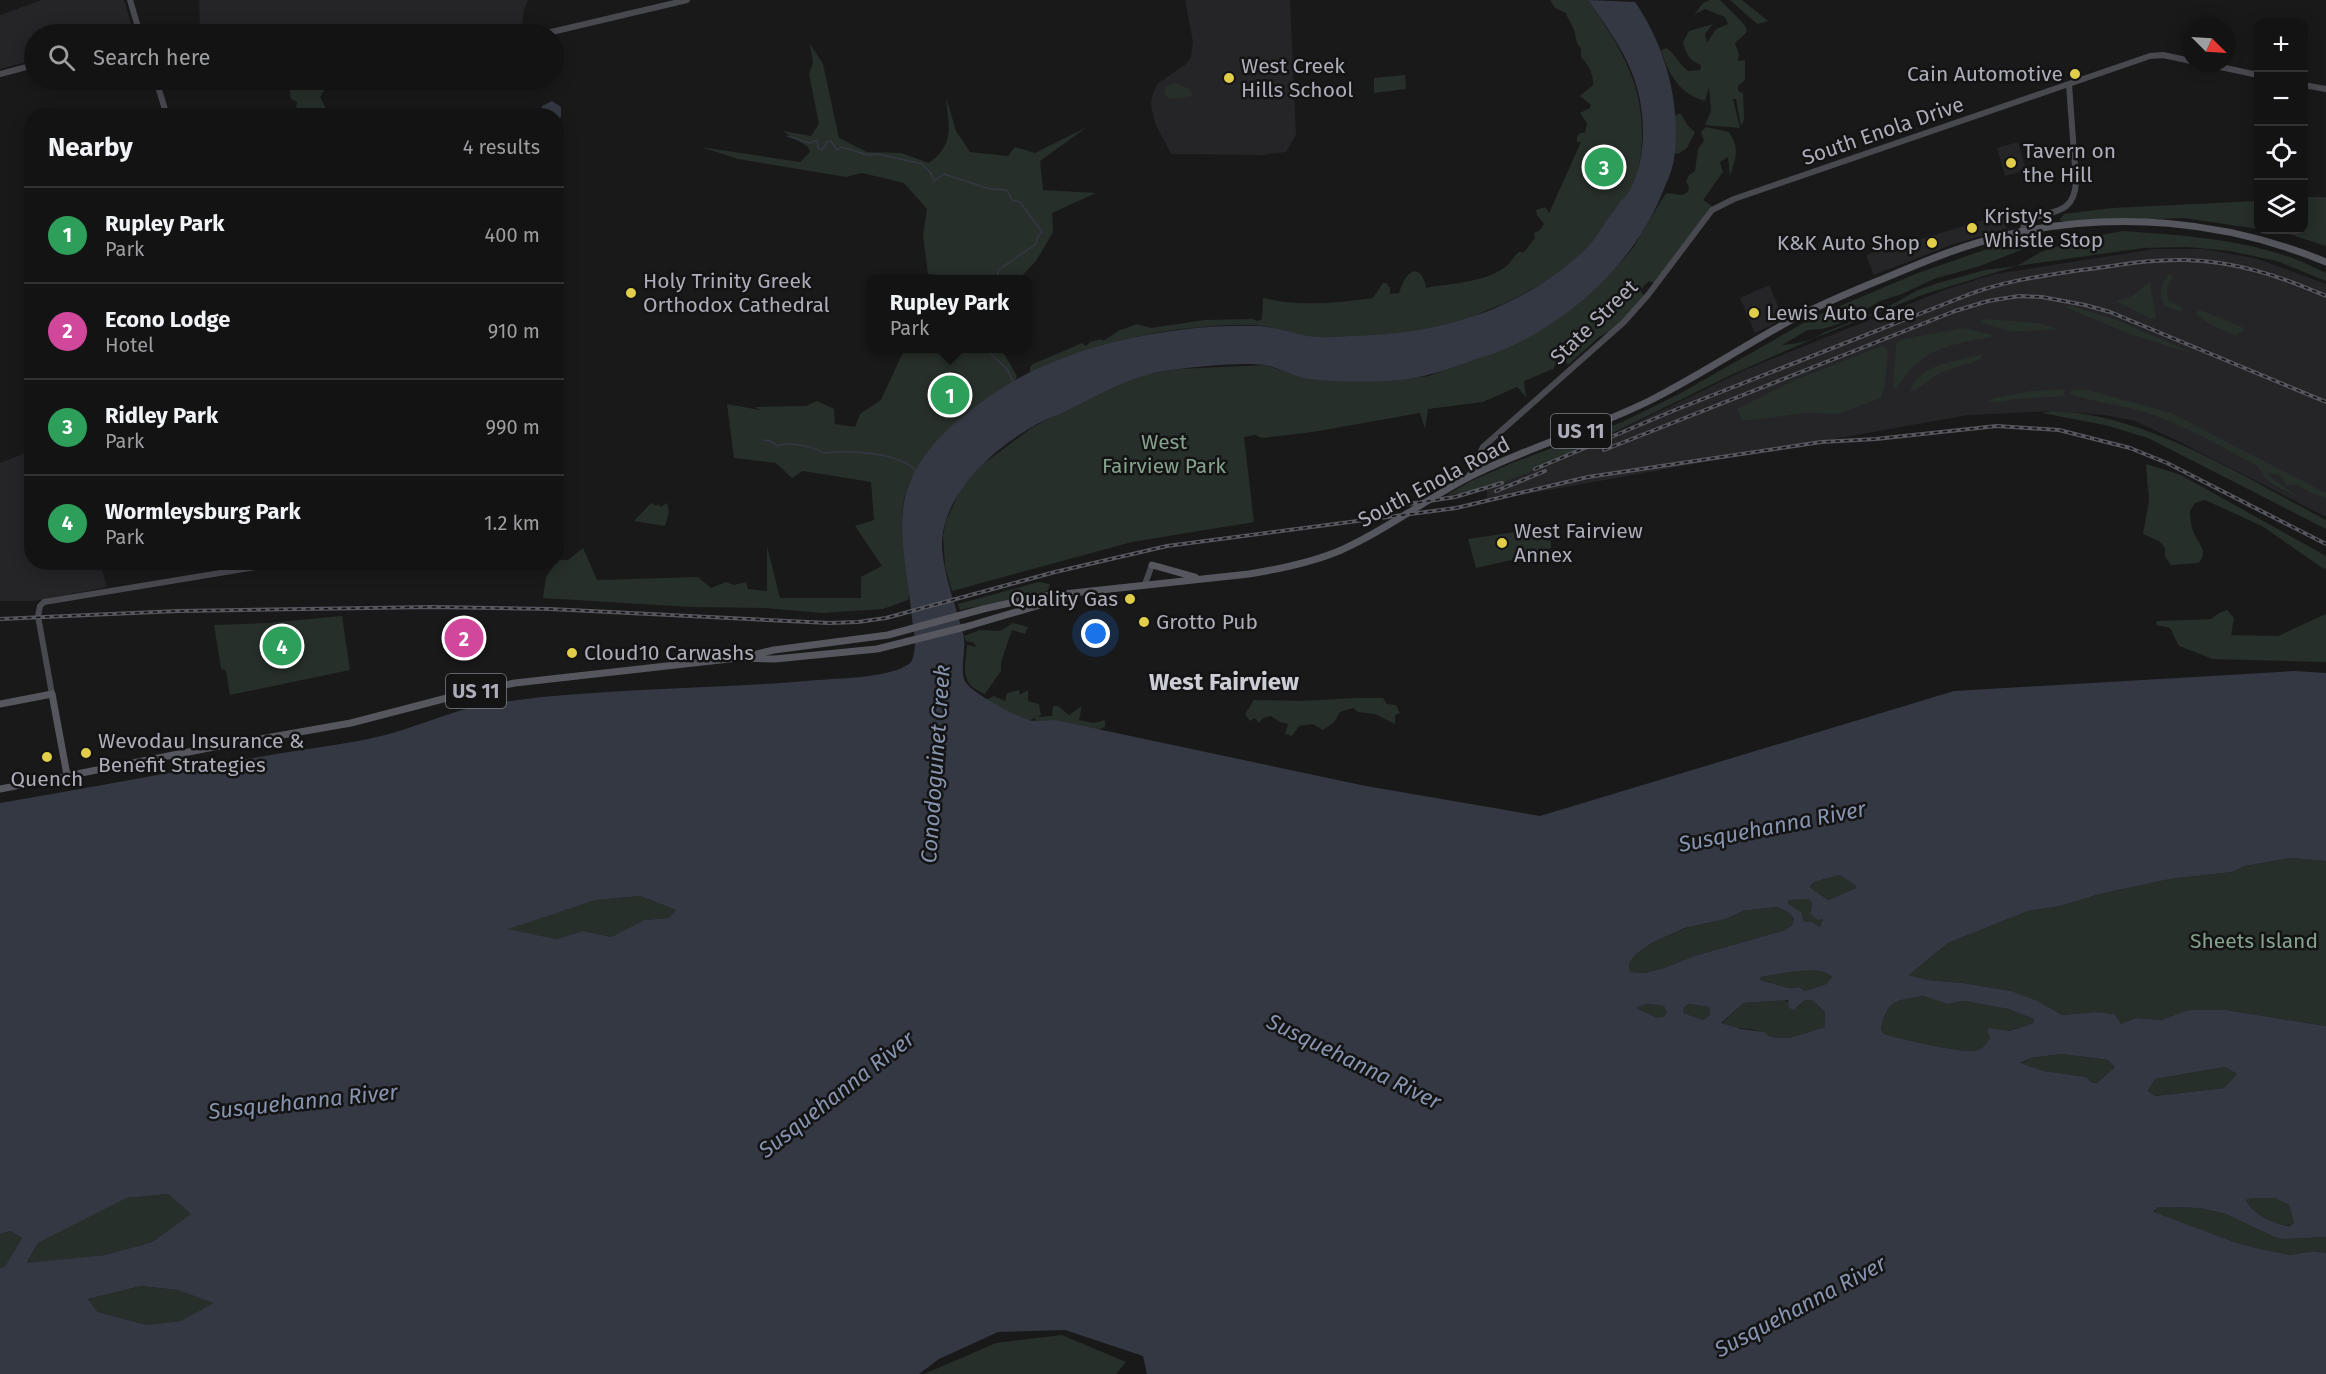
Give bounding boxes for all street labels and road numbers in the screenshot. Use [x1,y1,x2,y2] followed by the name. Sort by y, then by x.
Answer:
[1799,91,1967,171] street label: South Enola Drive
[1545,274,1643,370] street label: State Street
[1551,414,1611,448] road number: US 11
[1354,431,1514,533] street label: South Enola Road
[446,674,506,708] road number: US 11

